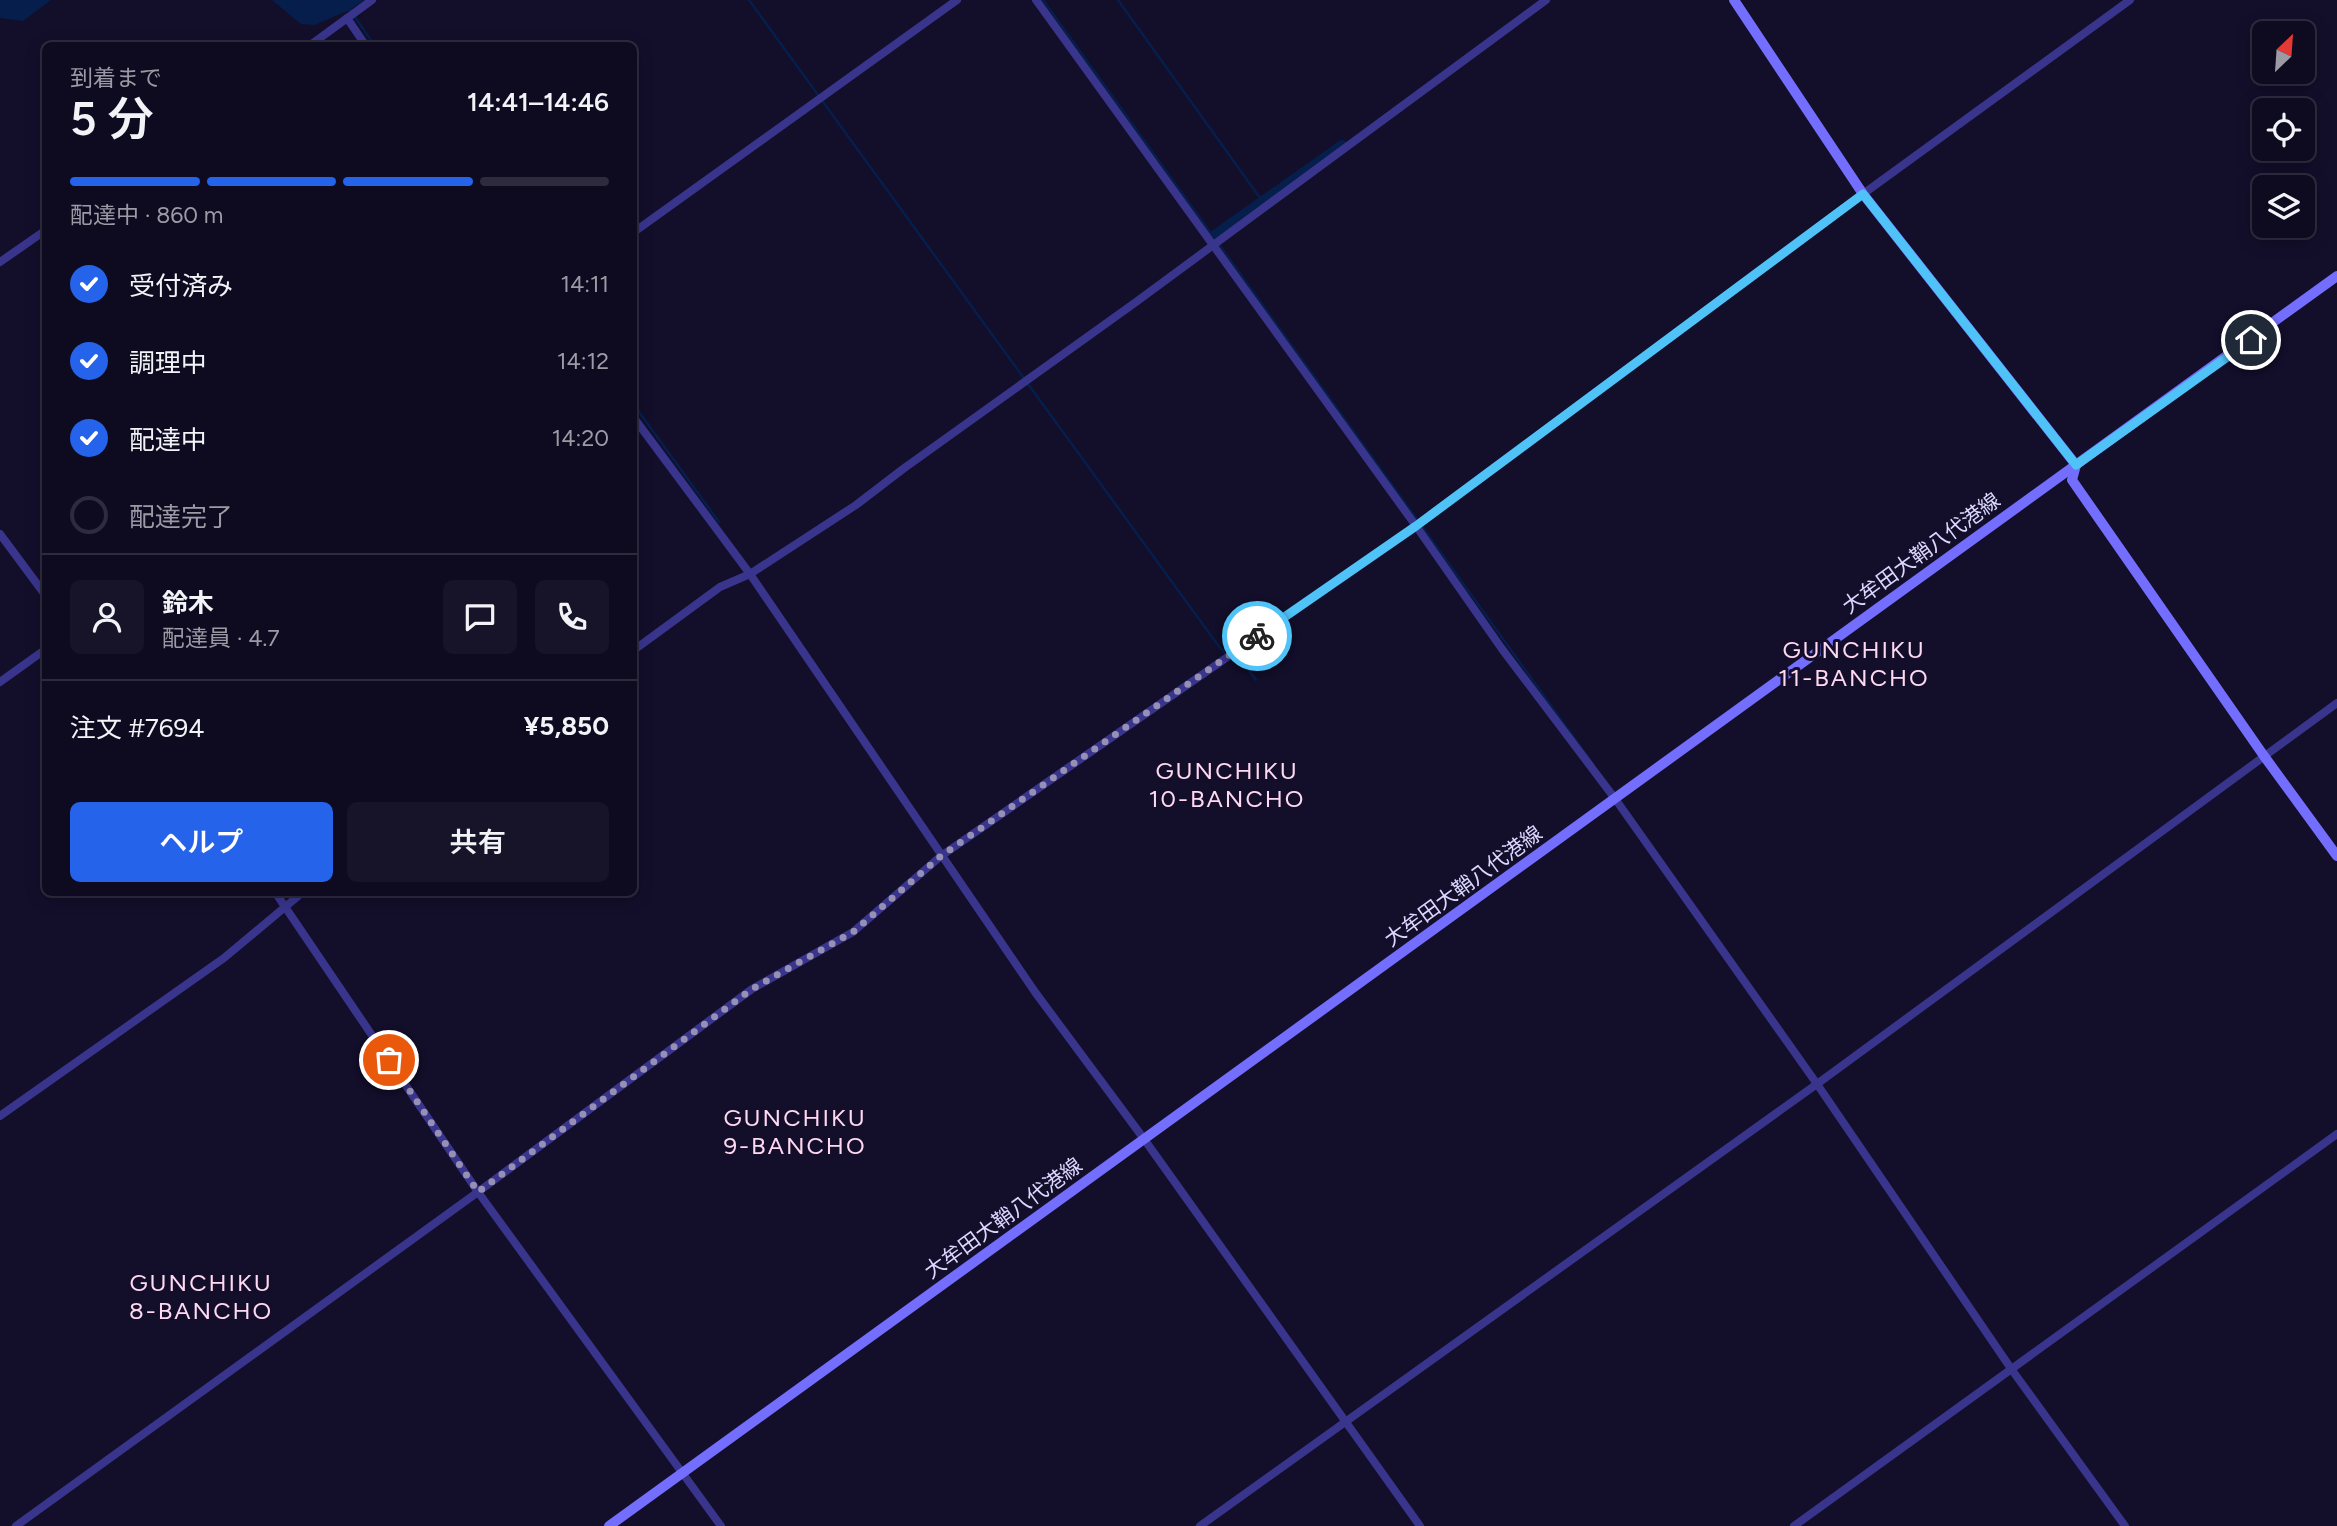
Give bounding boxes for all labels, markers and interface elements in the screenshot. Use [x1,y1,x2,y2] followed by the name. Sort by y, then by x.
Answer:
[2252,21,2315,84] north arrow
[2252,21,2315,238] map controls
[70,64,162,92] text: 到着まで
[467,86,609,118] text: 14:41–14:46
[70,91,154,147] text: 5 分
[2252,98,2315,161] button: locate
[2252,175,2315,238] button: layers
[70,201,223,229] text: 配達中 · 860 m
[70,265,108,303] icon: check
[129,270,233,302] text: 受付済み
[560,270,609,298] text: 14:11
[2221,310,2281,370] pin
[2232,321,2270,359] icon: home
[70,342,108,380] icon: check
[129,347,207,379] text: 調理中
[557,347,609,375] text: 14:12
[70,419,108,457] icon: check
[129,424,207,456] text: 配達中
[552,424,609,452] text: 14:20
[1837,487,2005,619] street label: 大牟田大鞘八代港線
[129,501,233,533] text: 配達完了
[70,580,144,654] button: person
[443,580,517,654] button: chat
[535,580,609,654] button: phone
[162,587,214,619] text: 鈴木
[1222,601,1292,671] courier
[1238,617,1276,655] icon: bike
[162,624,280,652] text: 配達員 · 4.7
[1778,635,1930,692] district label: GUNCHIKU 11-BANCHO
[524,710,609,742] text: ¥5,850
[70,712,204,744] text: 注文 #7694
[1149,756,1305,813] district label: GUNCHIKU 10-BANCHO
[70,802,333,882] button: ヘルプ
[347,802,609,882] button: 共有
[1379,820,1547,952] street label: 大牟田大鞘八代港線
[359,1030,419,1090] pin
[370,1041,408,1079] icon: bag
[723,1103,867,1160] district label: GUNCHIKU 9-BANCHO
[919,1152,1087,1284] street label: 大牟田大鞘八代港線
[129,1268,273,1325] district label: GUNCHIKU 8-BANCHO

